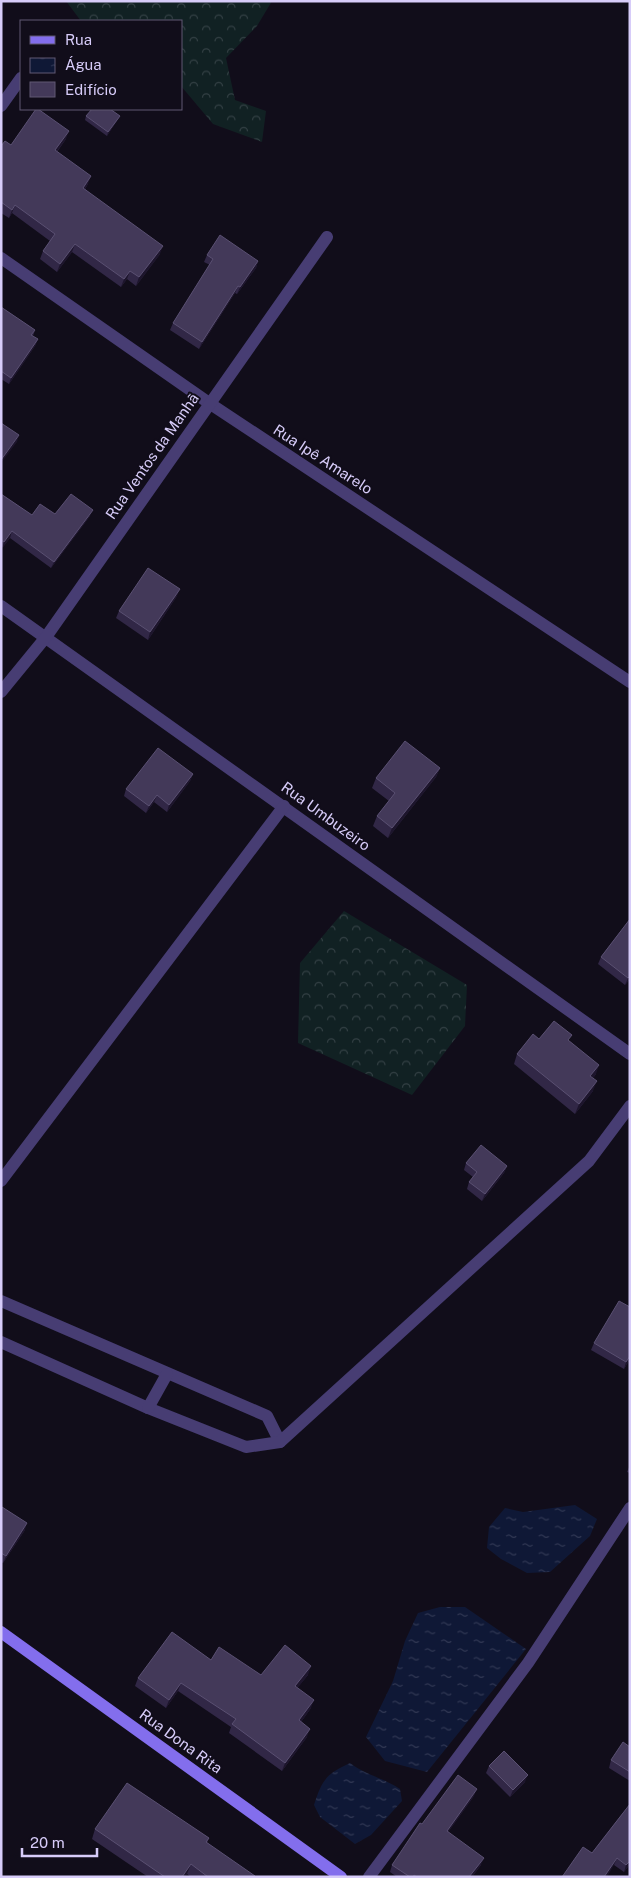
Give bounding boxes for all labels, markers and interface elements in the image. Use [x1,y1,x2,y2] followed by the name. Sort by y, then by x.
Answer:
[20,20,182,110] legend
[65,31,92,48] text: Rua
[65,56,102,73] text: Água
[65,81,117,98] text: Edifício
[102,390,202,522] street label: Rua Ventos da Manhã
[270,421,376,497] street label: Rua Ipê Amarelo
[278,778,374,854] street label: Rua Umbuzeiro
[136,1705,226,1777] street label: Rua Dona Rita
[22,1826,98,1858] scale bar
[30,1834,65,1851] text: 20 m

